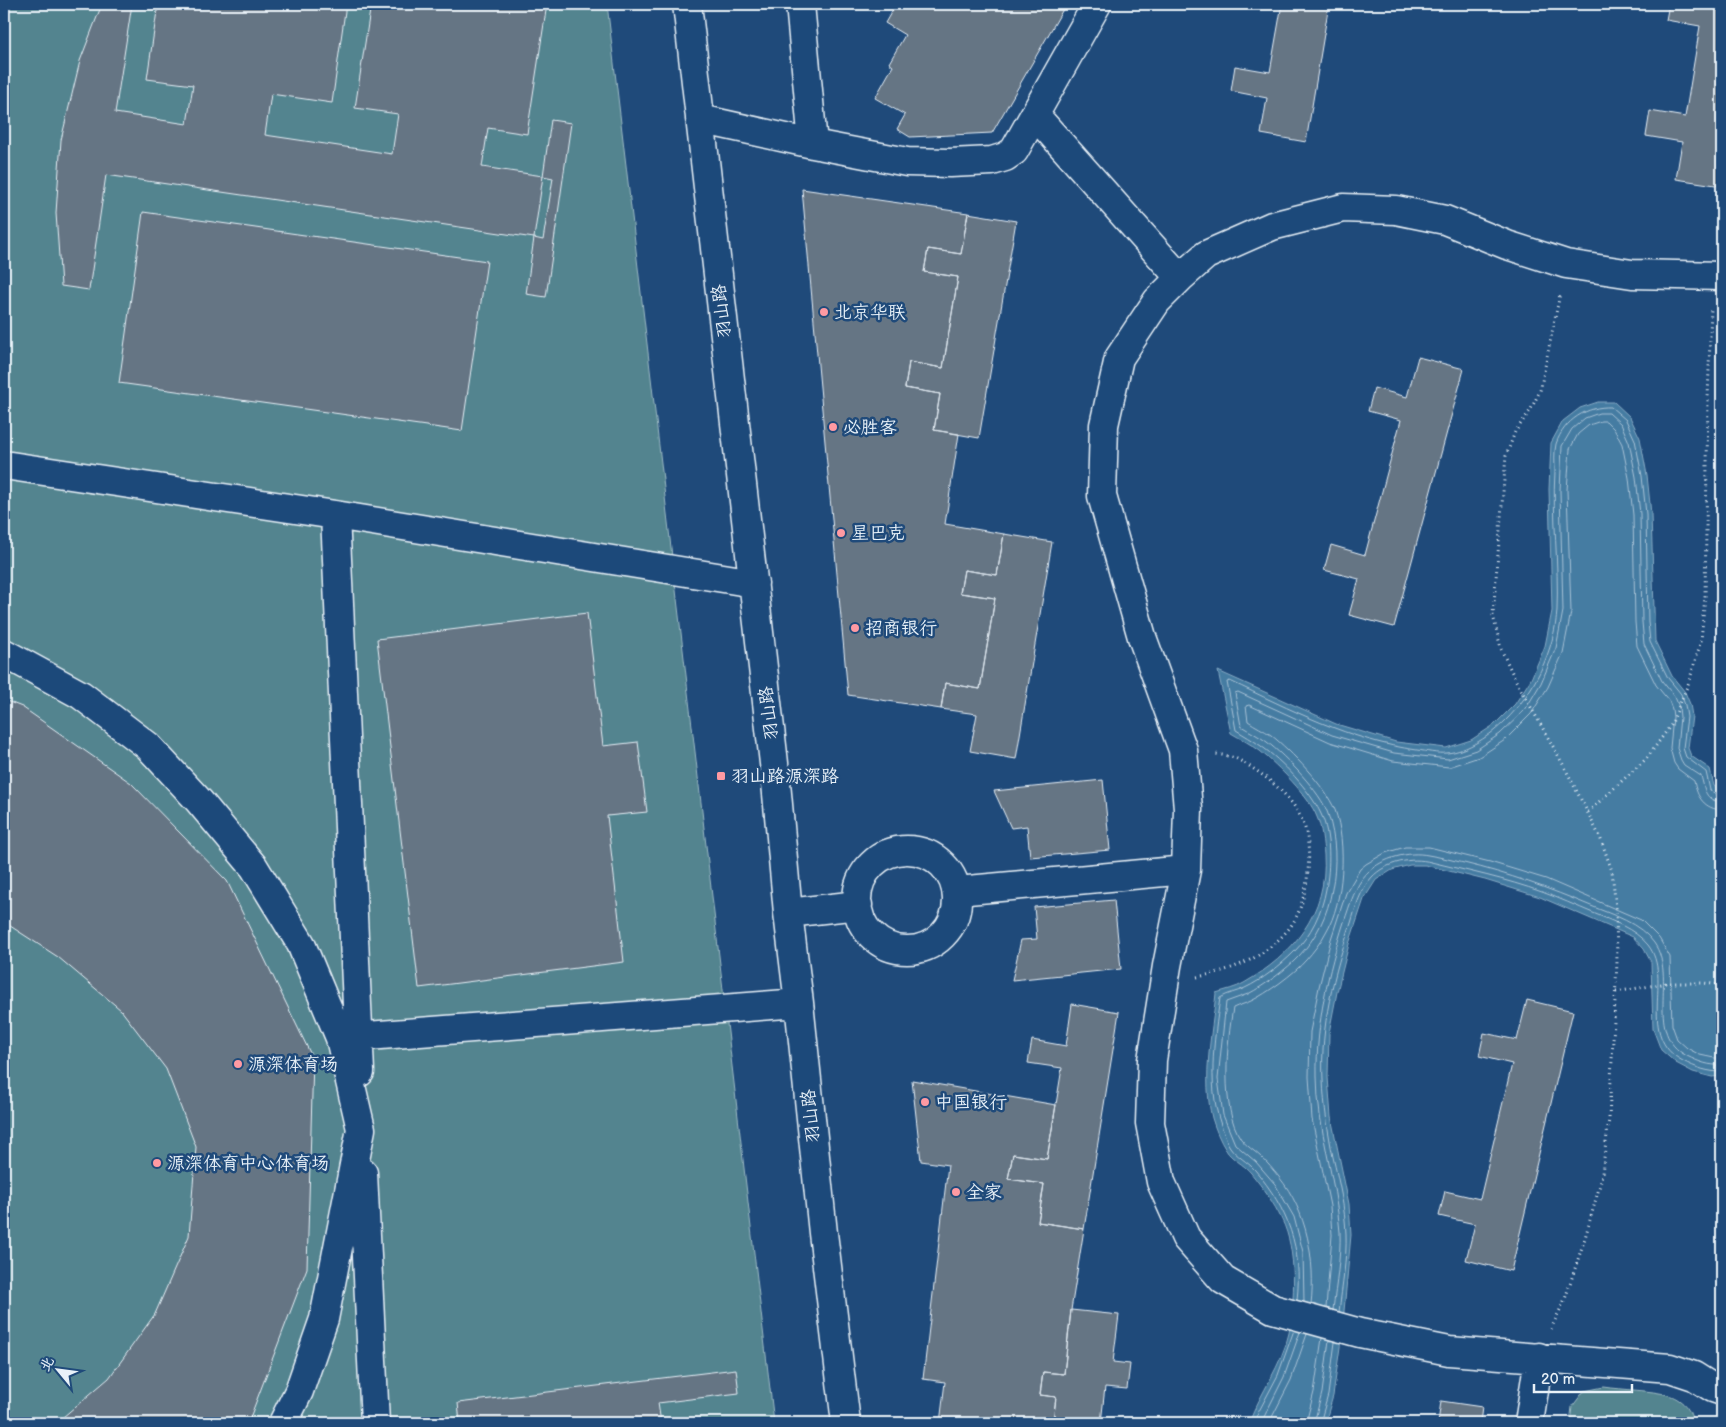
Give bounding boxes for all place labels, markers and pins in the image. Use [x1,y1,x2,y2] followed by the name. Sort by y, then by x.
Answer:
[834,302,906,323] place label: 北京华联
[818,306,830,318] marker: 北京华联
[843,417,897,438] place label: 必胜客
[827,421,839,433] marker: 必胜客
[851,523,905,544] place label: 星巴克
[835,527,847,539] marker: 星巴克
[865,618,937,639] place label: 招商银行
[849,622,861,634] marker: 招商银行
[731,766,839,787] place label: 羽山路源深路
[715,770,727,782] marker: 羽山路源深路
[248,1054,338,1075] place label: 源深体育场
[232,1058,244,1070] marker: 源深体育场
[935,1092,1007,1113] place label: 中国银行
[919,1096,931,1108] marker: 中国银行
[167,1153,329,1174] place label: 源深体育中心体育场
[151,1157,163,1169] marker: 源深体育中心体育场
[966,1182,1002,1203] place label: 全家
[950,1186,962,1198] marker: 全家

